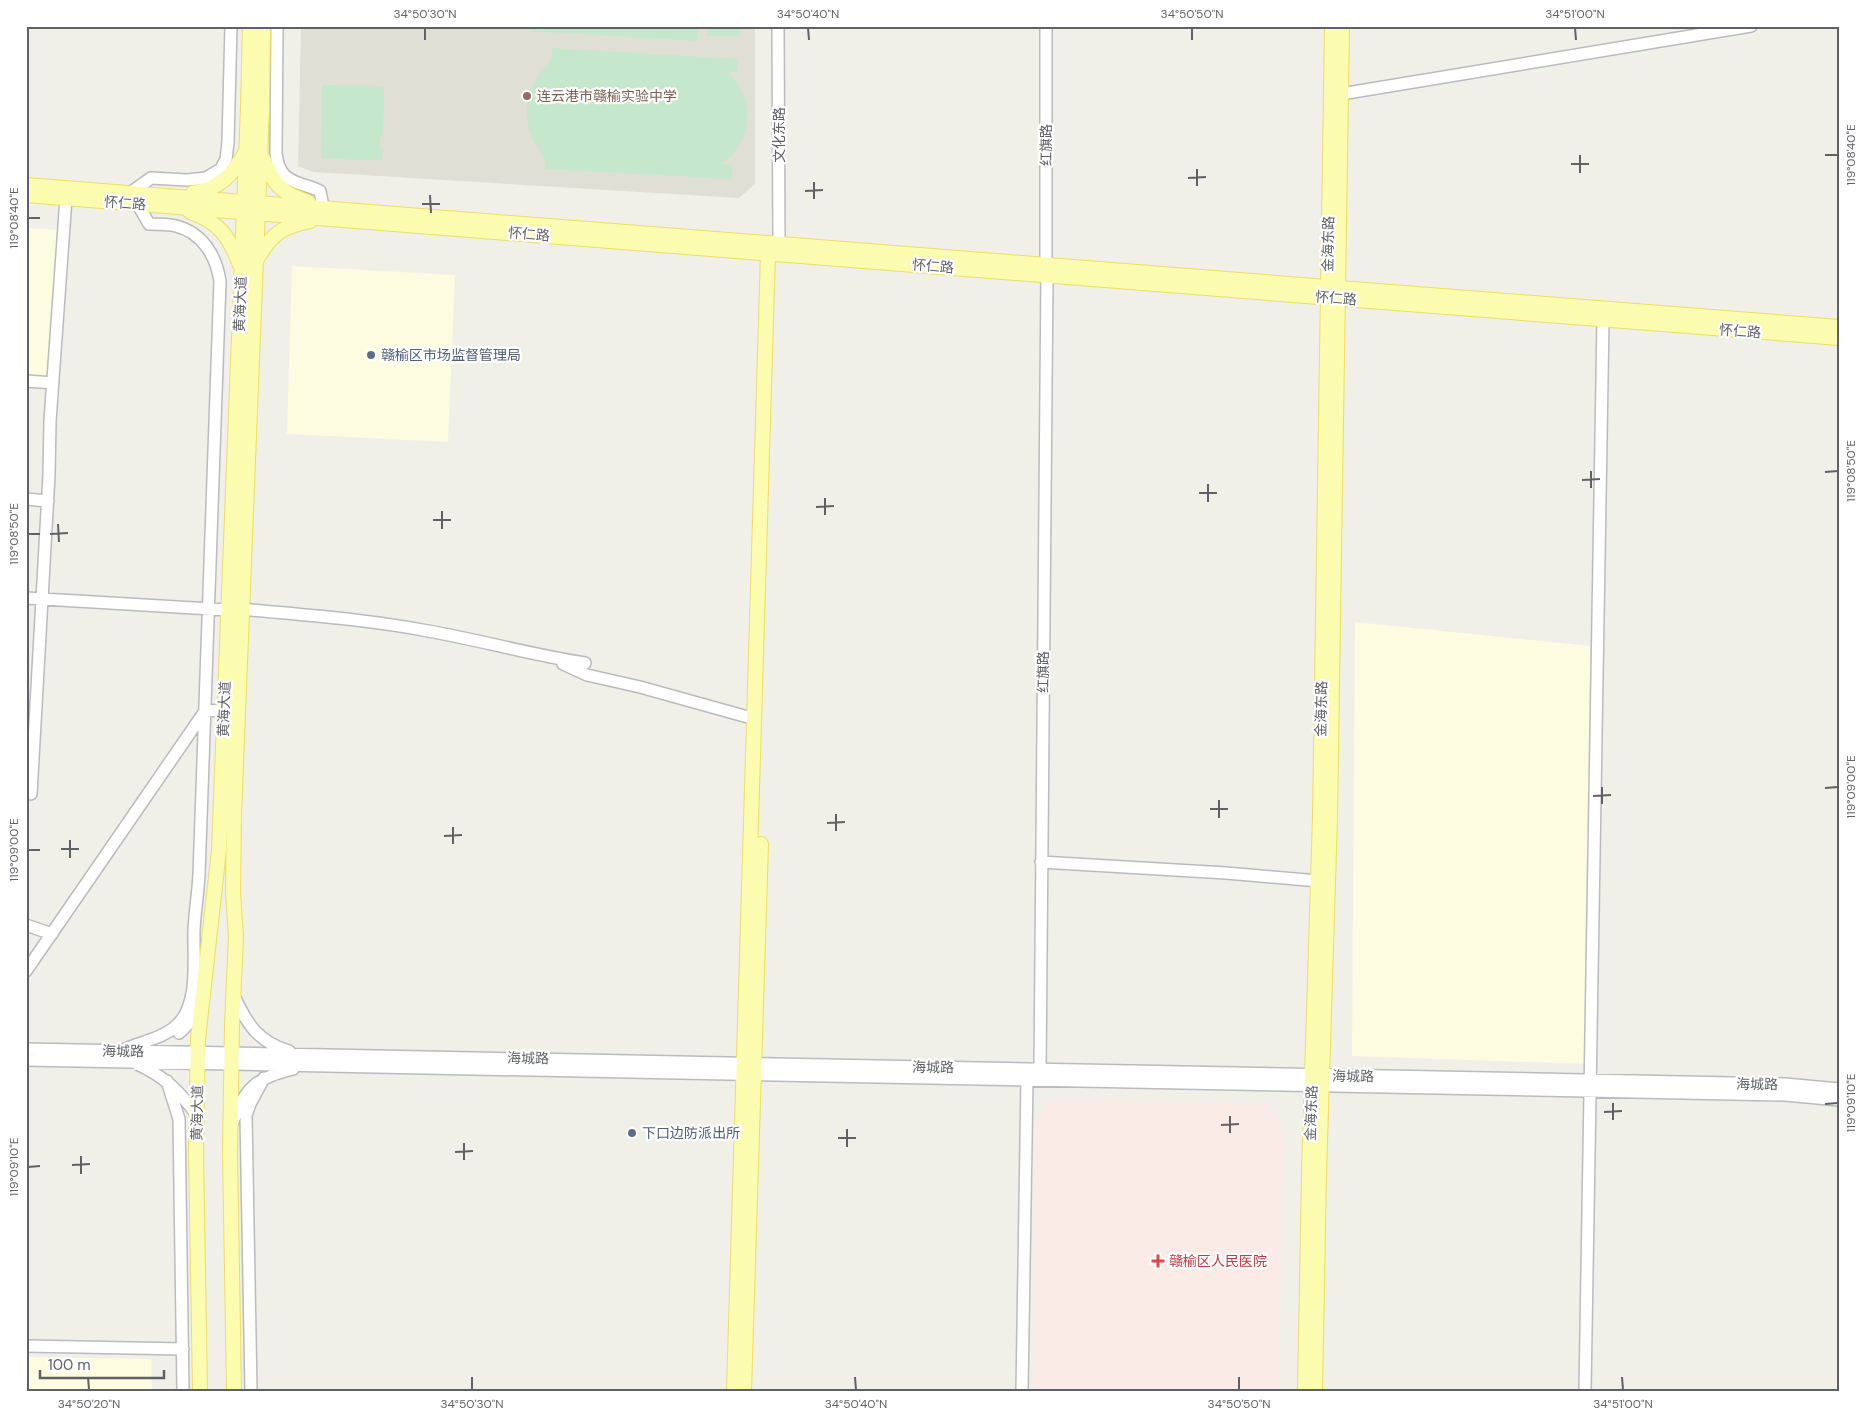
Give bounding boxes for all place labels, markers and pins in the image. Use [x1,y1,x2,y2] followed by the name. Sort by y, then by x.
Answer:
[537,87,677,105] place label: 连云港市赣榆实验中学
[521,90,533,102] marker: 连云港市赣榆实验中学
[381,346,521,364] place label: 赣榆区市场监督管理局
[365,349,377,361] marker: 赣榆区市场监督管理局
[642,1124,740,1142] place label: 下口边防派出所
[626,1127,638,1139] marker: 下口边防派出所
[1169,1252,1267,1270] place label: 赣榆区人民医院
[1151,1254,1165,1268] marker: 赣榆区人民医院

